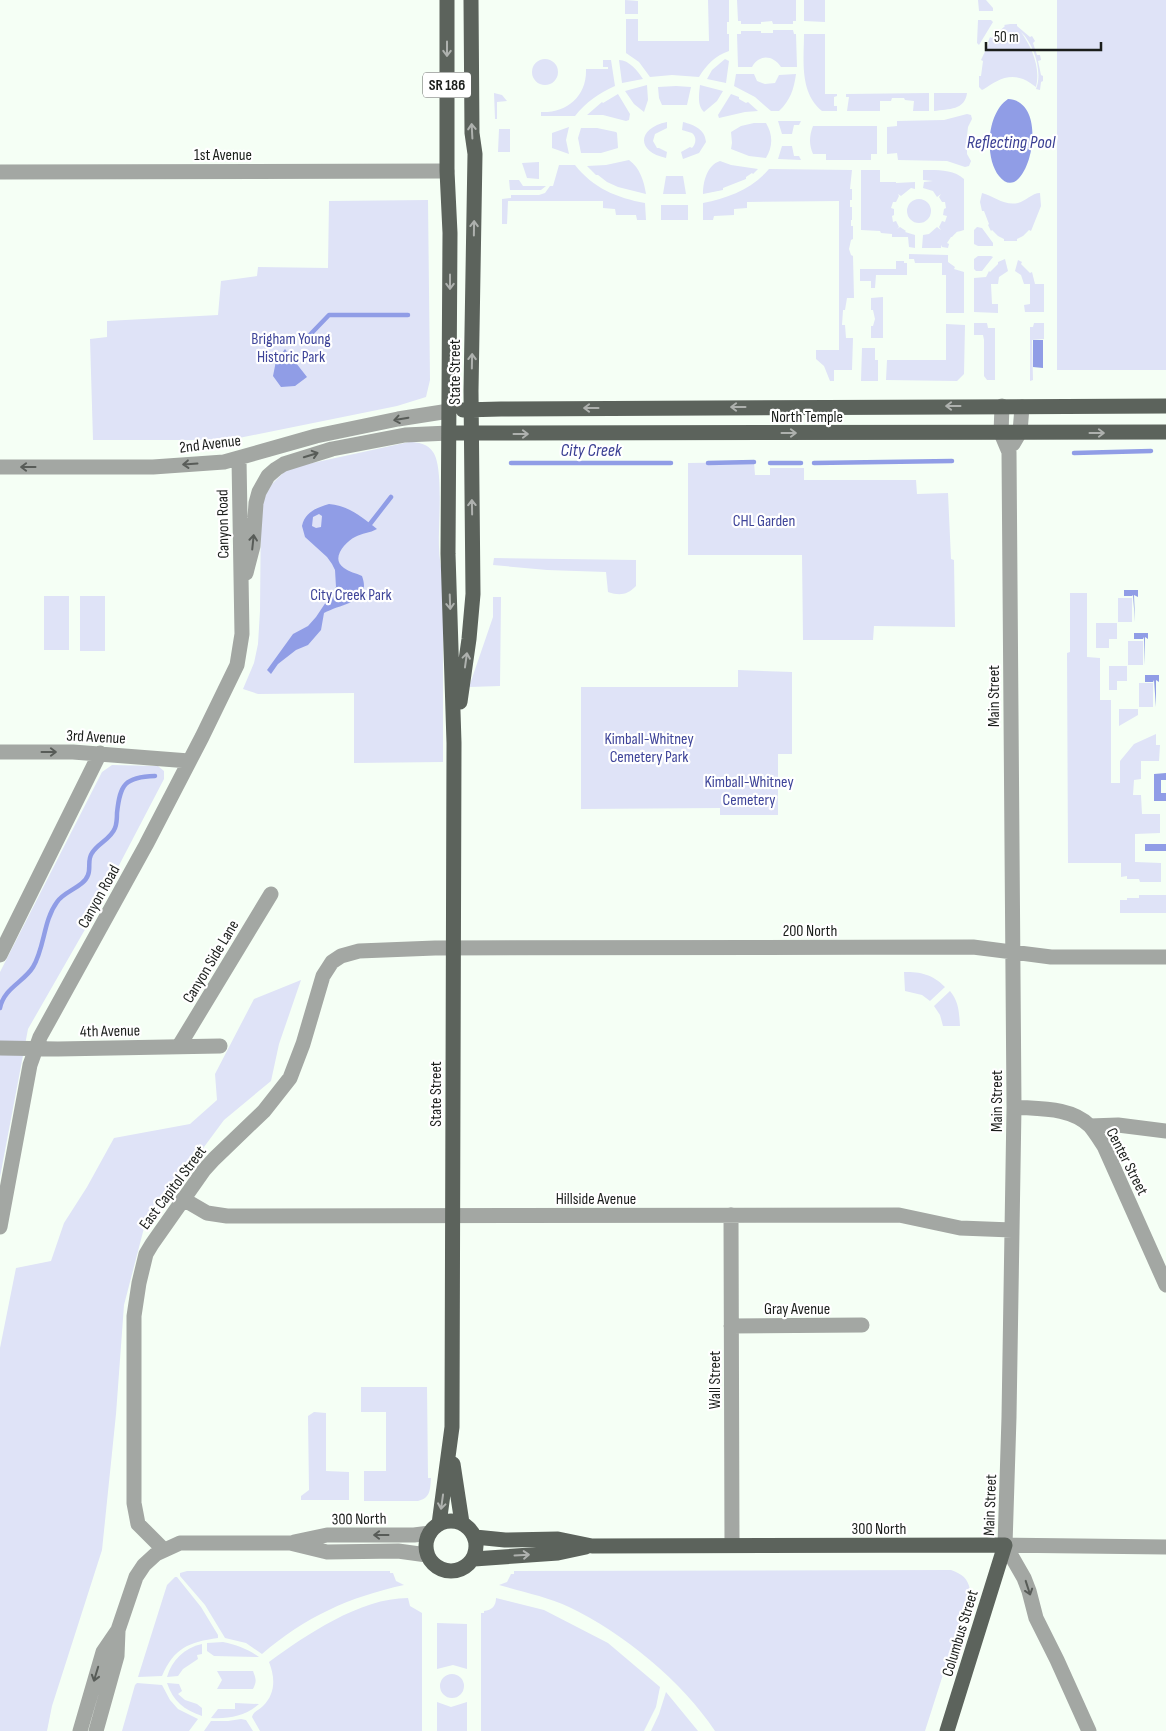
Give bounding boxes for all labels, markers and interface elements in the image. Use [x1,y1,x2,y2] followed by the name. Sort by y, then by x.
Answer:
[986,20,1101,52] scale bar
[994,28,1019,47] text: 50 m
[442,40,452,56] one-way arrow
[423,72,471,98] road number: SR 186
[468,124,477,140] one-way arrow
[967,132,1056,153] water label: Reflecting Pool
[194,146,252,165] street label: 1st Avenue
[469,220,479,236] one-way arrow
[445,273,455,289] one-way arrow
[251,330,331,367] park label: Brigham Young Historic Park
[446,339,465,405] street label: State Street
[467,353,477,370] one-way arrow
[945,401,962,411] one-way arrow
[583,403,600,413] one-way arrow
[730,403,746,412] one-way arrow
[771,408,843,427] street label: North Temple
[394,414,410,424] one-way arrow
[780,428,796,438] one-way arrow
[1088,428,1104,437] one-way arrow
[512,429,528,439] one-way arrow
[178,431,242,458] street label: 2nd Avenue
[561,440,623,461] water label: City Creek
[303,450,319,460] one-way arrow
[183,459,199,469] one-way arrow
[20,462,36,472] one-way arrow
[213,489,234,559] street label: Canyon Road
[467,499,477,516] one-way arrow
[733,512,795,531] park label: CHL Garden
[248,534,258,550] one-way arrow
[310,586,392,605] park label: City Creek Park
[445,594,455,610] one-way arrow
[462,653,472,669] one-way arrow
[985,665,1004,727] street label: Main Street
[66,726,126,749] street label: 3rd Avenue
[604,730,694,767] park label: Kimball-Whitney Cemetery Park
[40,747,56,757] one-way arrow
[704,773,794,810] park label: Kimball-Whitney Cemetery
[74,862,124,932] street label: Canyon Road
[179,917,243,1007] street label: Canyon Side Lane
[783,922,837,941] street label: 200 North
[80,1021,140,1042] street label: 4th Avenue
[427,1061,446,1127] street label: State Street
[988,1070,1007,1132] street label: Main Street
[1102,1125,1152,1199] street label: Center Street
[136,1142,211,1233] street label: East Capitol Street
[556,1190,636,1209] street label: Hillside Avenue
[764,1300,830,1319] street label: Gray Avenue
[706,1351,725,1409] street label: Wall Street
[980,1474,1001,1536] street label: Main Street
[437,1493,447,1509] one-way arrow
[331,1510,387,1529] street label: 300 North
[852,1520,906,1539] street label: 300 North
[373,1530,390,1540] one-way arrow
[514,1550,530,1559] one-way arrow
[1024,1580,1033,1595] one-way arrow
[938,1588,983,1679] street label: Columbus Street
[91,1665,101,1681] one-way arrow

